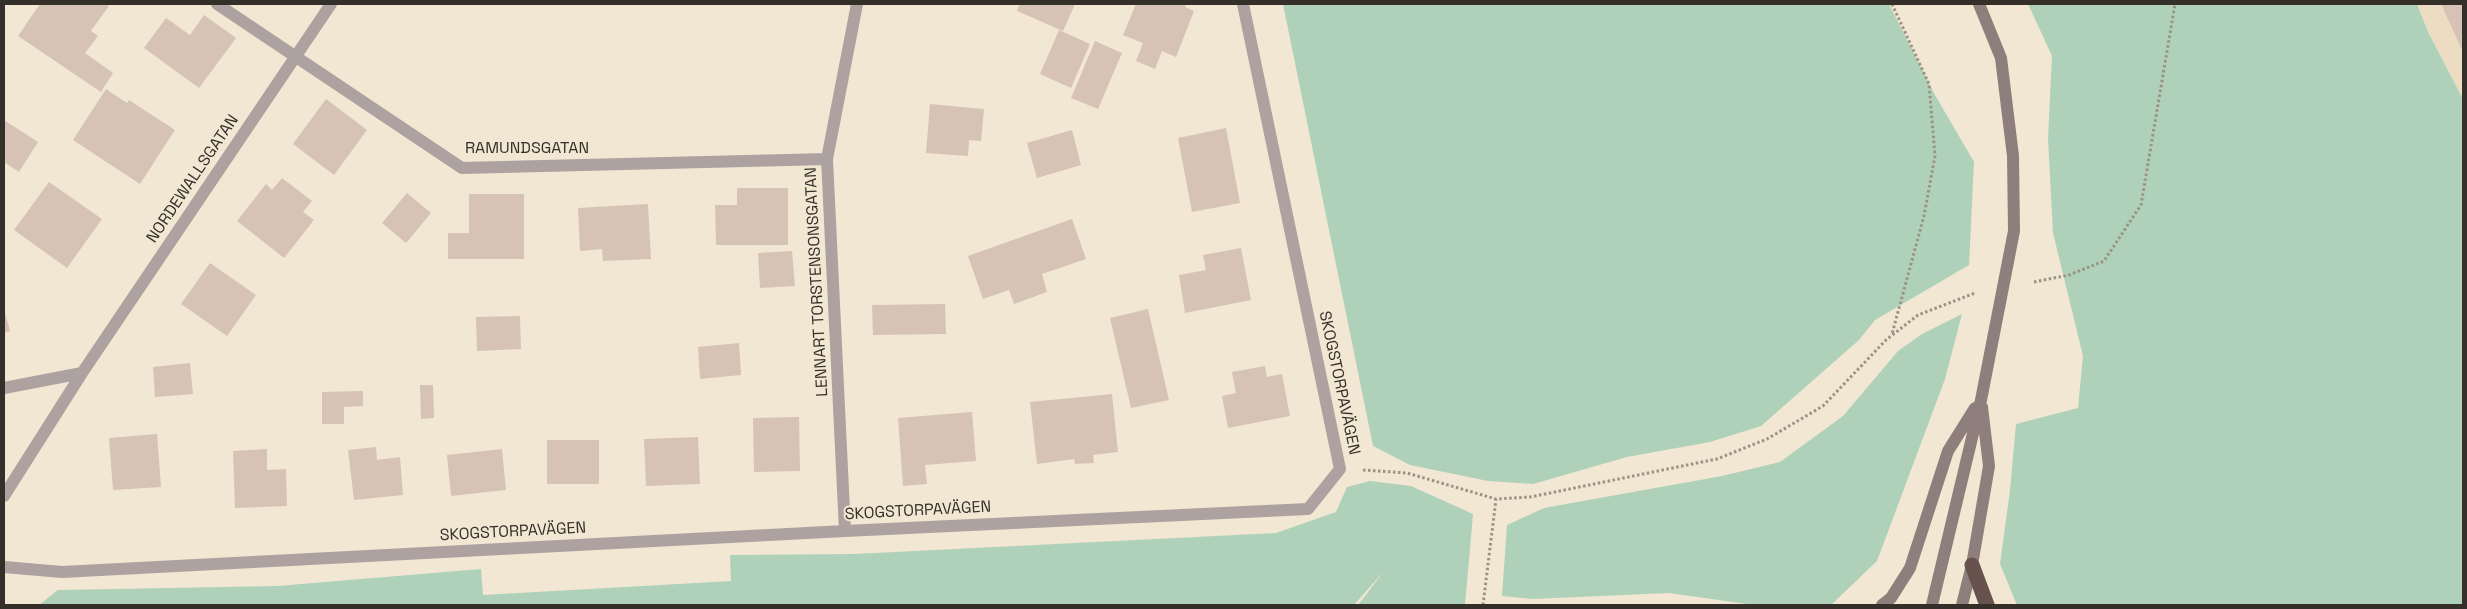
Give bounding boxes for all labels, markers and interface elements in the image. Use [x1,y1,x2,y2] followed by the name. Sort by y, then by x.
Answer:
[143,111,243,247] street label: NORDEWALLSGATAN
[465,139,589,159] street label: RAMUNDSGATAN
[801,167,833,397] street label: LENNART TORSTENSONSGATAN
[1314,309,1364,457] street label: SKOGSTORPAVÄGEN
[844,498,992,524] street label: SKOGSTORPAVÄGEN
[439,519,587,545] street label: SKOGSTORPAVÄGEN

